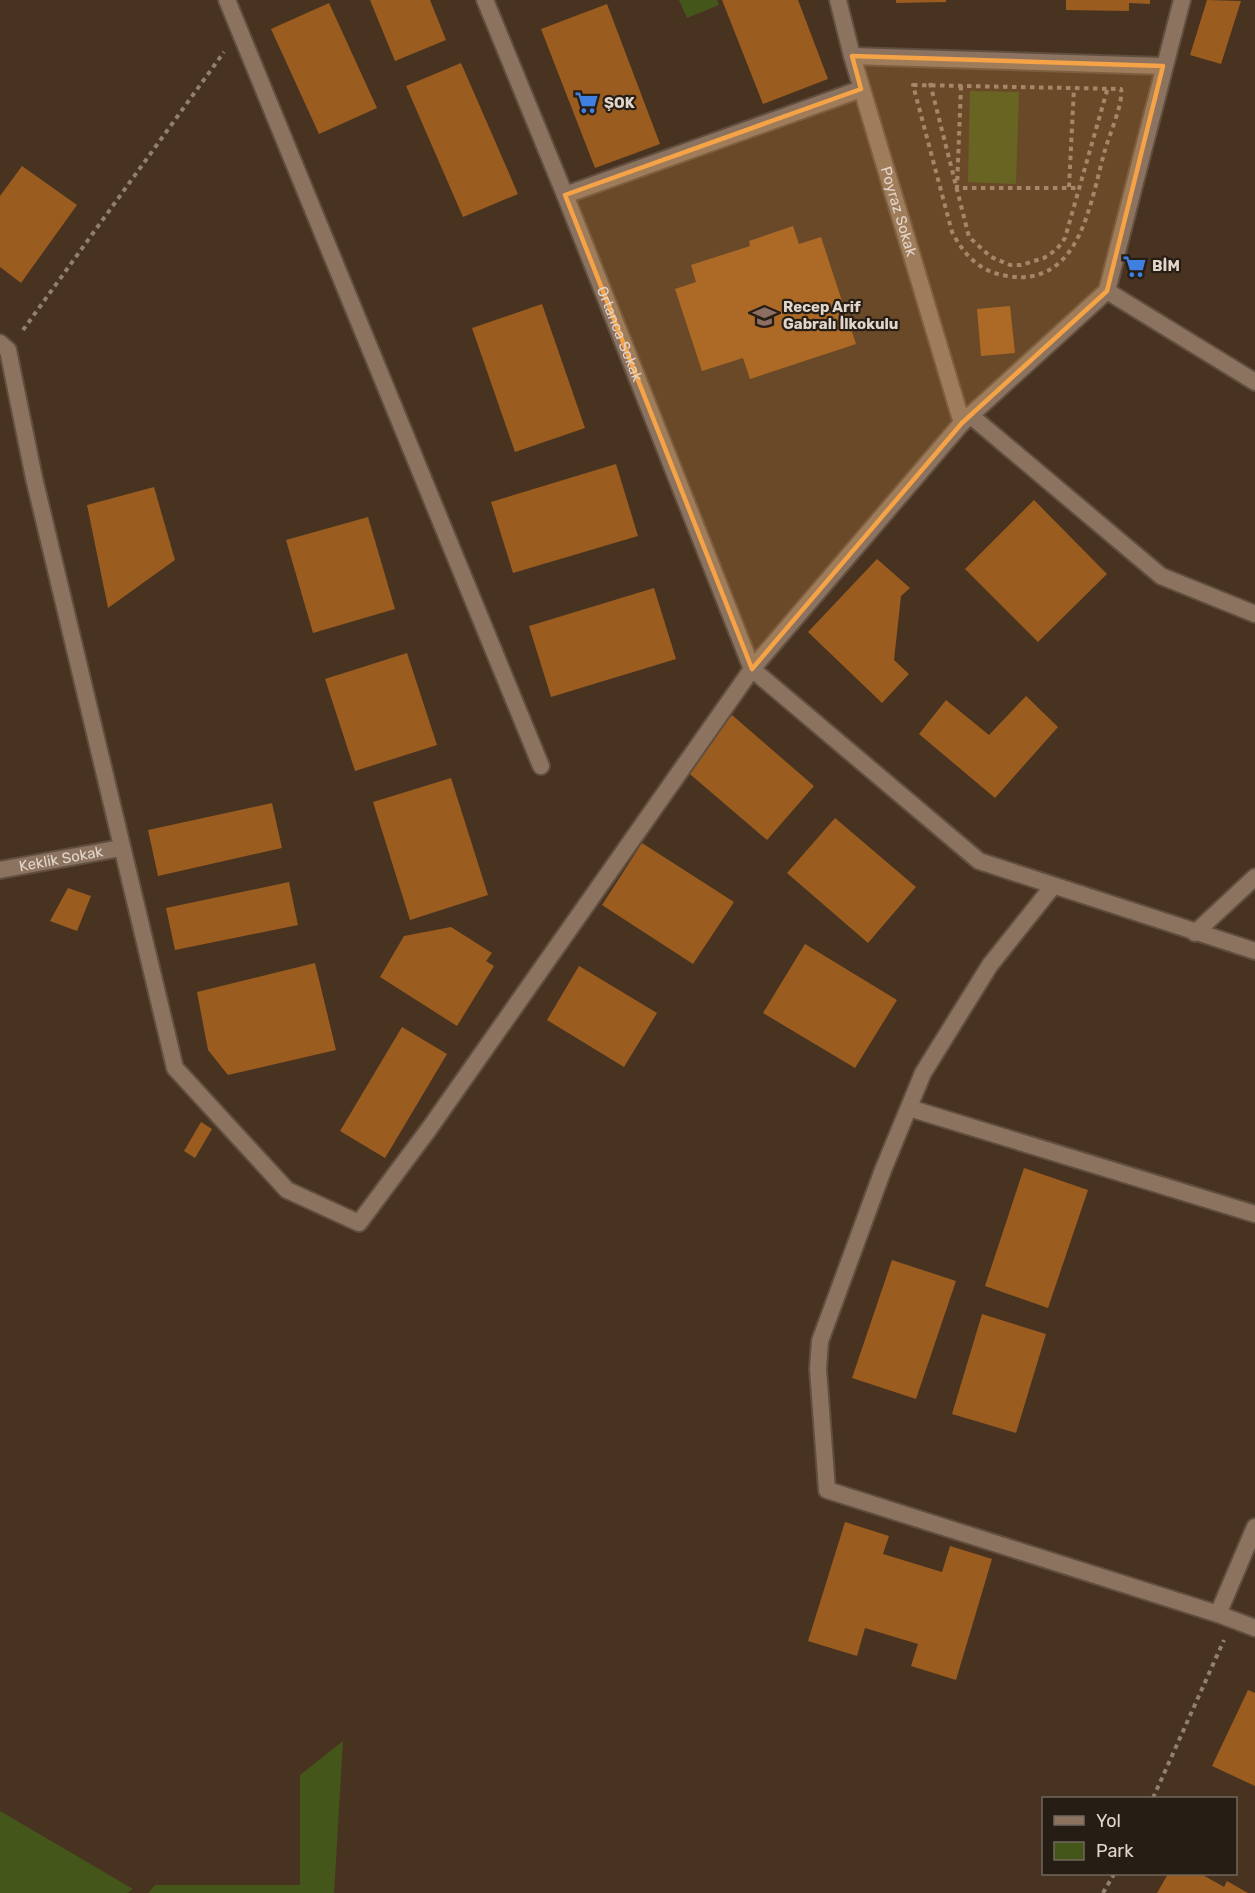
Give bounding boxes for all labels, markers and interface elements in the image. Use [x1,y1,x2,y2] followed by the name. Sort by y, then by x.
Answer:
[573,90,599,116] supermarket icon: ŞOK
[604,94,635,112] place label: ŞOK
[877,164,921,259] street label: Poyraz Sokak
[1121,253,1147,279] supermarket icon: BİM
[1152,257,1180,275] place label: BİM
[593,284,647,384] street label: Ortanca Sokak
[783,298,898,333] place label: Recep Arif Gabralı İlkokulu
[752,303,778,329] school or university icon: Recep Arif Gabralı İlkokulu
[18,842,105,875] street label: Keklik Sokak
[1042,1797,1237,1875] legend
[1096,1810,1121,1832] text: Yol
[1096,1840,1134,1862] text: Park

